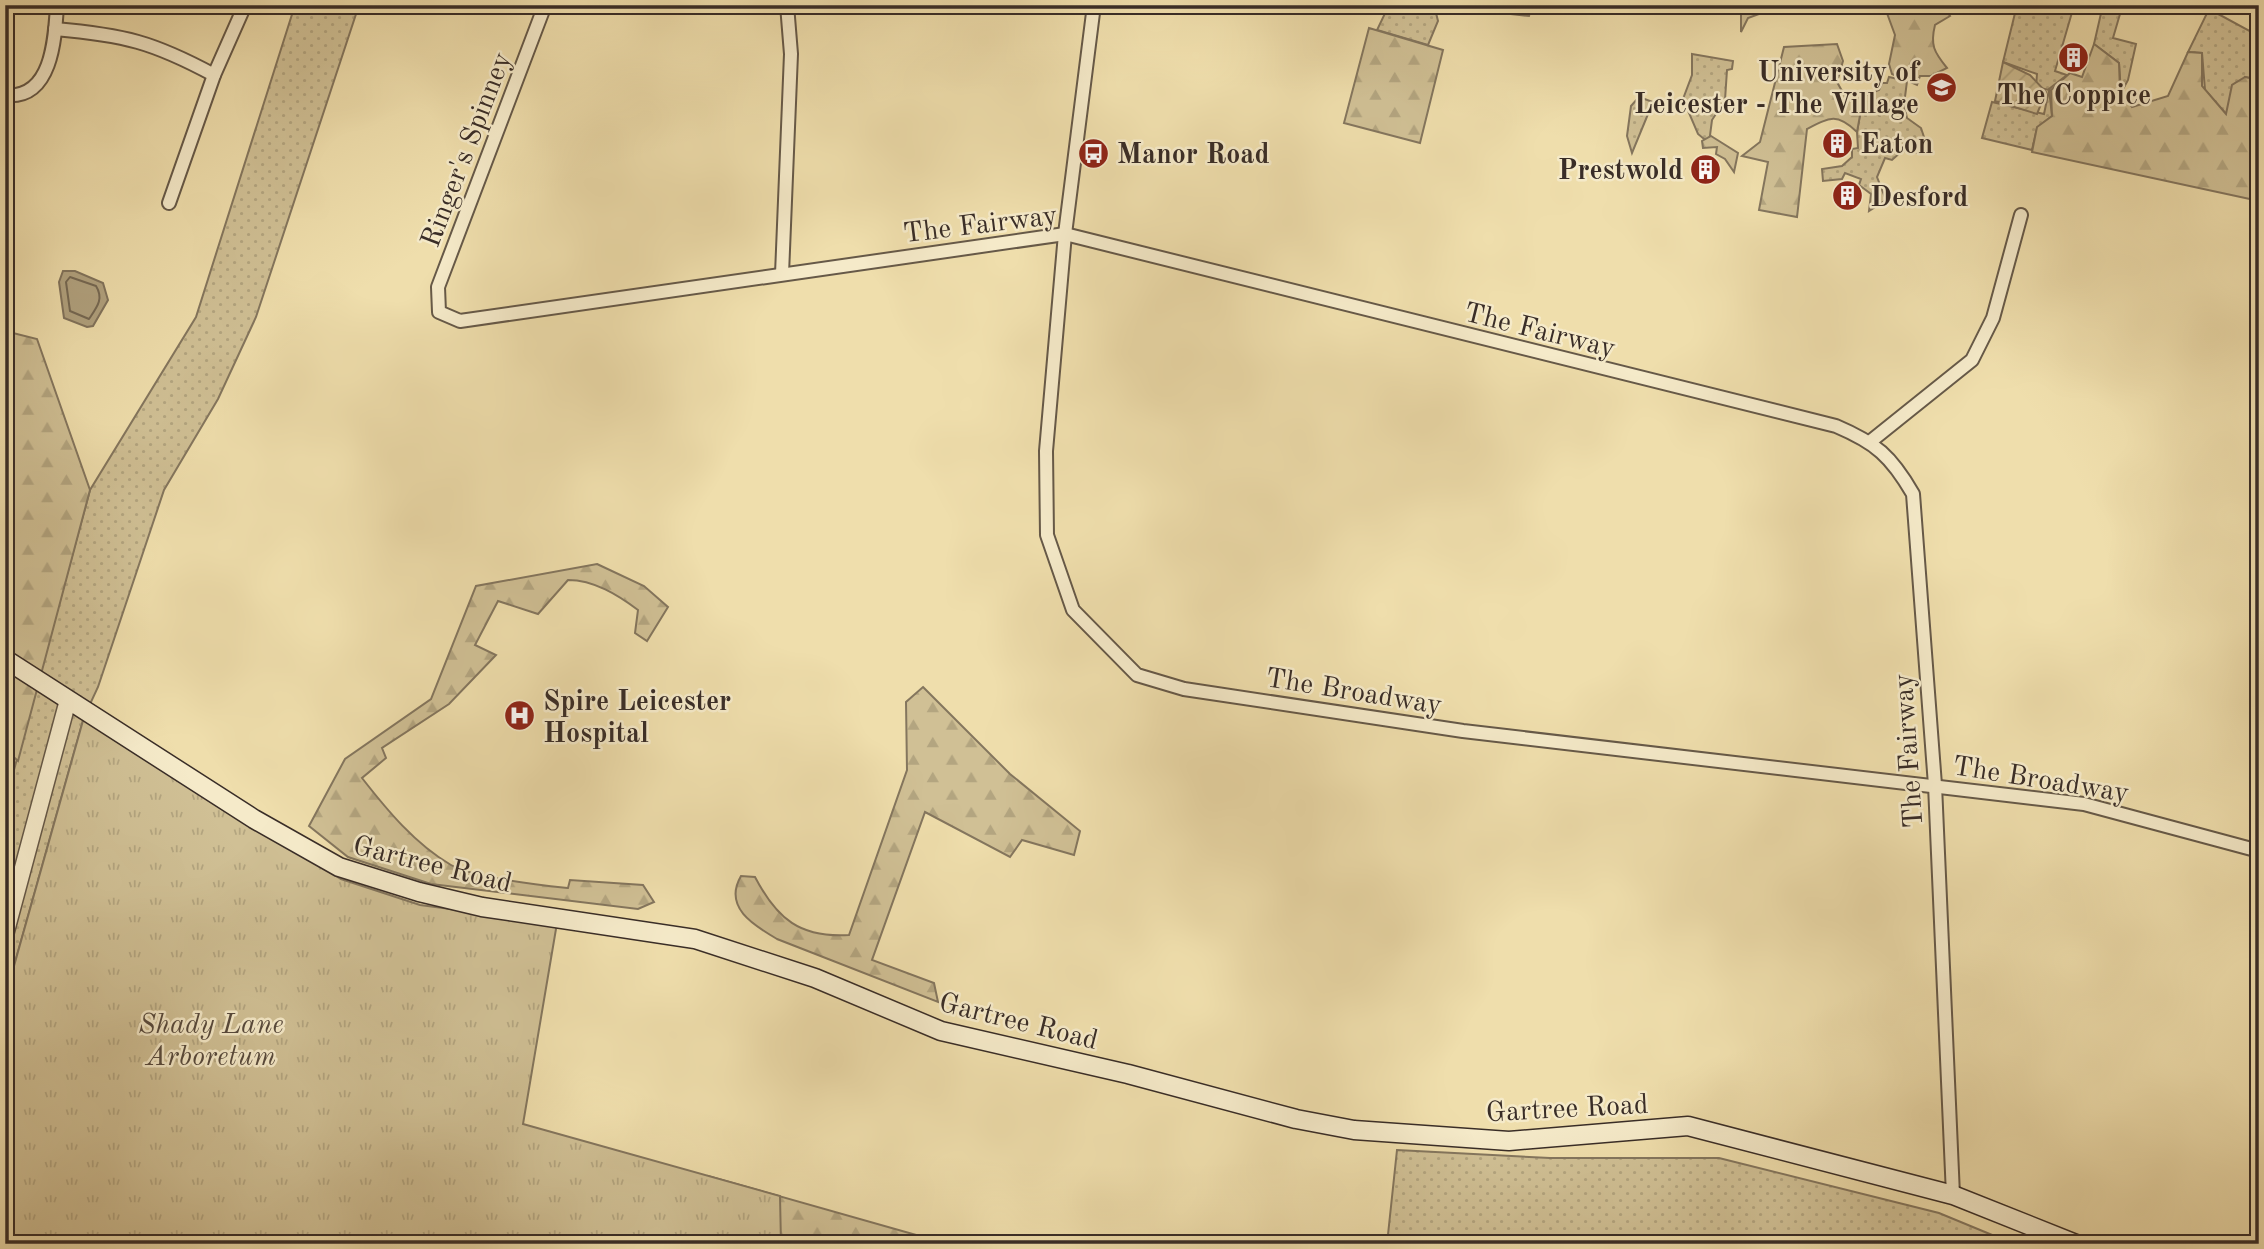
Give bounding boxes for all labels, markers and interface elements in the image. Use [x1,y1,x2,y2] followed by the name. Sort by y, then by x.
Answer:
[2057,40,2091,74] building icon: The Coppice
[418,49,518,251] street label: Ringer's Spinney
[1634,60,1921,120] place label: University of Leicester - The Village
[1925,70,1959,104] school or university icon: University of Leicester - The Village
[1997,83,2151,111] place label: The Coppice
[1820,126,1854,160] building icon: Eaton
[1860,132,1933,160] place label: Eaton
[1077,136,1111,170] bus stop icon: Manor Road
[1117,142,1270,170] place label: Manor Road
[1689,152,1723,186] building icon: Prestwold
[1558,158,1683,186] place label: Prestwold
[1830,179,1864,213] building icon: Desford
[1870,185,1968,213] place label: Desford
[902,203,1059,249] street label: The Fairway
[1461,300,1618,364] street label: The Fairway
[1263,665,1444,721] street label: The Broadway
[1891,672,1929,829] street label: The Fairway
[543,689,731,749] place label: Spire Leicester Hospital
[503,699,537,733] hospital icon: Spire Leicester Hospital
[1950,753,2131,809] street label: The Broadway
[350,833,515,899] street label: Gartree Road
[936,990,1101,1056] street label: Gartree Road
[138,1012,284,1072] park label: Shady Lane Arboretum
[1485,1092,1649,1128] street label: Gartree Road

